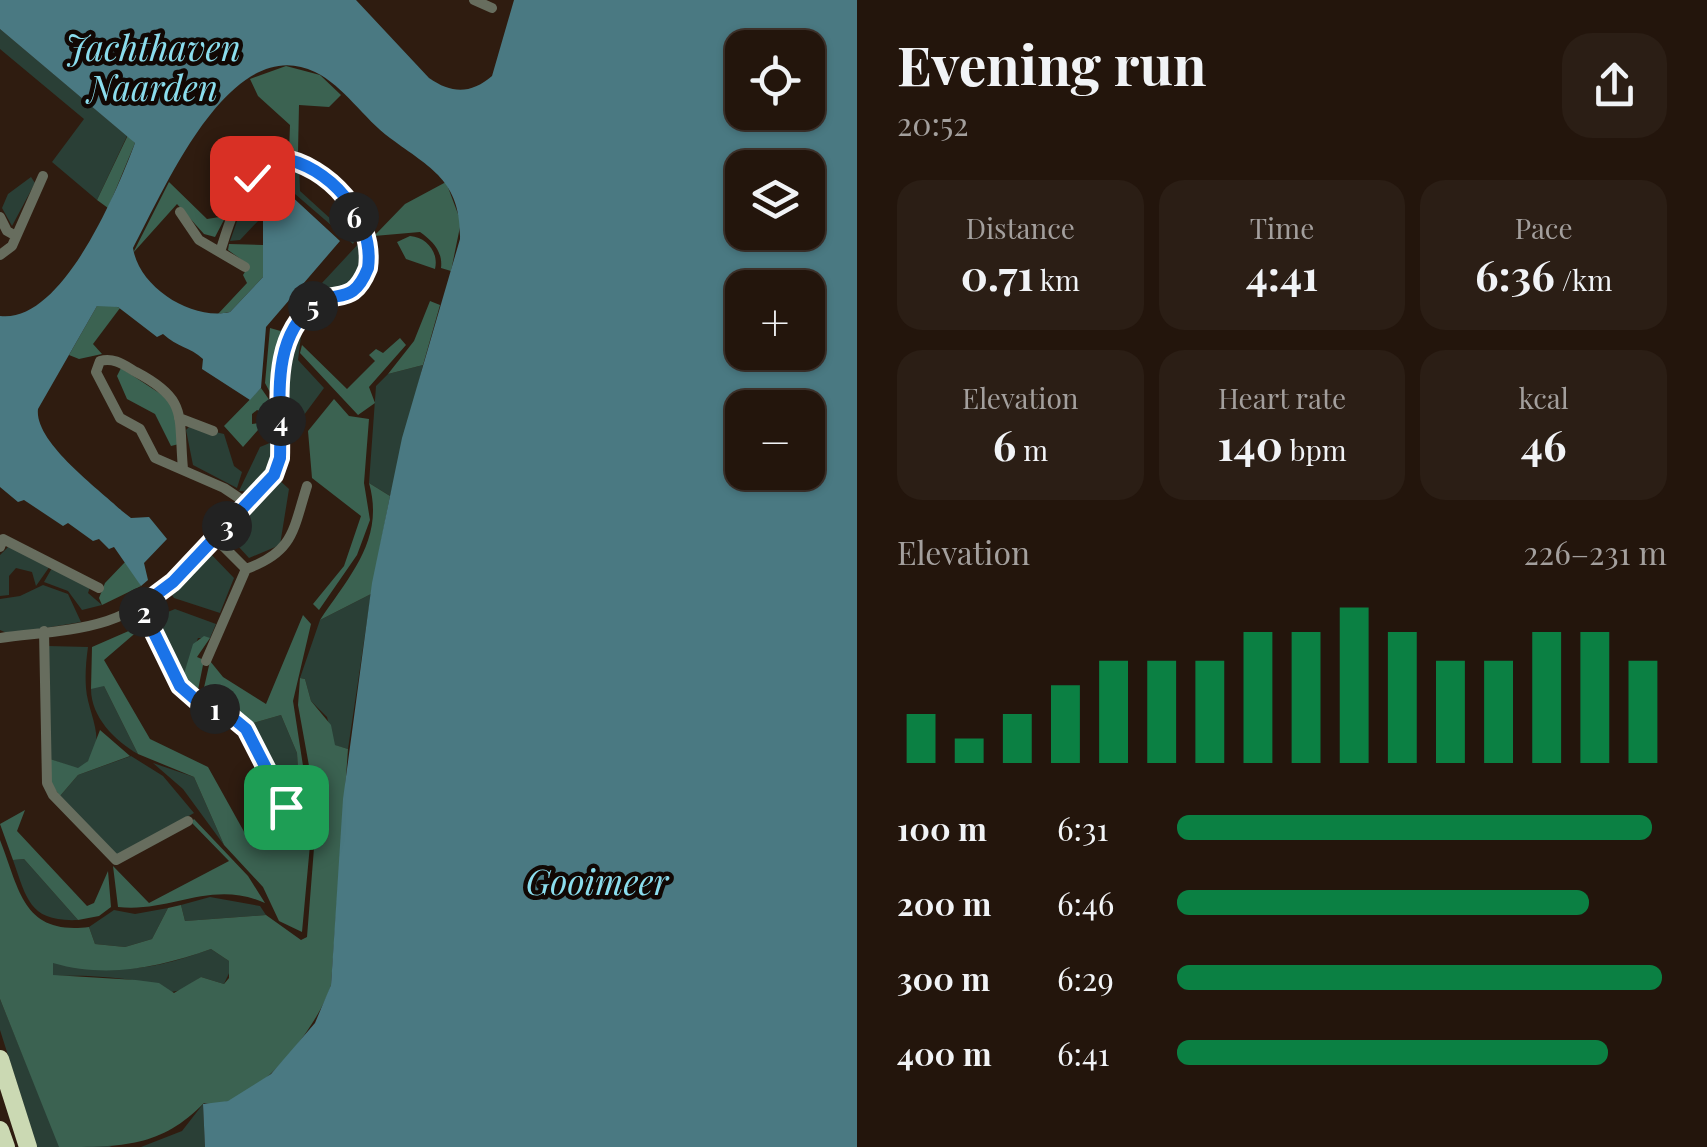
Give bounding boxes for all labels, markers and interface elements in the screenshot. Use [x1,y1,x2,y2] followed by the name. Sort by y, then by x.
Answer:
[65,23,241,110] water label: Jachthaven Naarden
[897,26,1207,100] text: Evening run
[725,30,825,490] map controls
[725,30,825,130] button: locate
[1562,33,1667,138] button: share
[897,101,969,144] text: 20:52
[210,136,295,221] pin
[725,150,825,250] button: layers
[225,151,280,206] icon: check
[329,192,379,242] pin: 6
[346,198,362,235] text: 6
[966,209,1075,246] text: Distance
[1250,209,1314,246] text: Time
[1515,209,1573,246] text: Pace
[961,246,1034,302] text: 0.71
[1246,246,1318,302] text: 4:41
[1475,246,1555,302] text: 6:36
[1034,261,1080,298] text: km
[1555,261,1612,298] text: /km
[725,270,825,370] button: +
[288,281,338,331] pin: 5
[307,287,319,324] text: 5
[962,379,1079,416] text: Elevation
[1218,379,1346,416] text: Heart rate
[1519,379,1569,416] text: kcal
[725,390,825,490] button: −
[256,396,306,446] pin: 4
[274,402,288,439] text: 4
[993,416,1016,472] text: 6
[1217,416,1283,472] text: 140
[1521,416,1567,472] text: 46
[1016,431,1048,468] text: m
[1283,431,1347,468] text: bpm
[202,501,252,551] pin: 3
[220,507,234,544] text: 3
[897,530,1030,573] text: Elevation
[1524,530,1667,573] text: 226–231 m
[119,587,169,637] pin: 2
[137,593,151,630] text: 2
[190,684,240,734] pin: 1
[210,690,220,727] text: 1
[244,765,329,850] pin
[259,780,314,835] icon: arrive
[897,806,987,849] text: 100 m
[1057,806,1108,849] text: 6:31
[526,857,669,904] water label: Gooimeer
[897,881,991,924] text: 200 m
[1057,881,1114,924] text: 6:46
[897,956,990,999] text: 300 m
[1057,956,1114,999] text: 6:29
[897,1031,992,1074] text: 400 m
[1057,1031,1110,1074] text: 6:41

